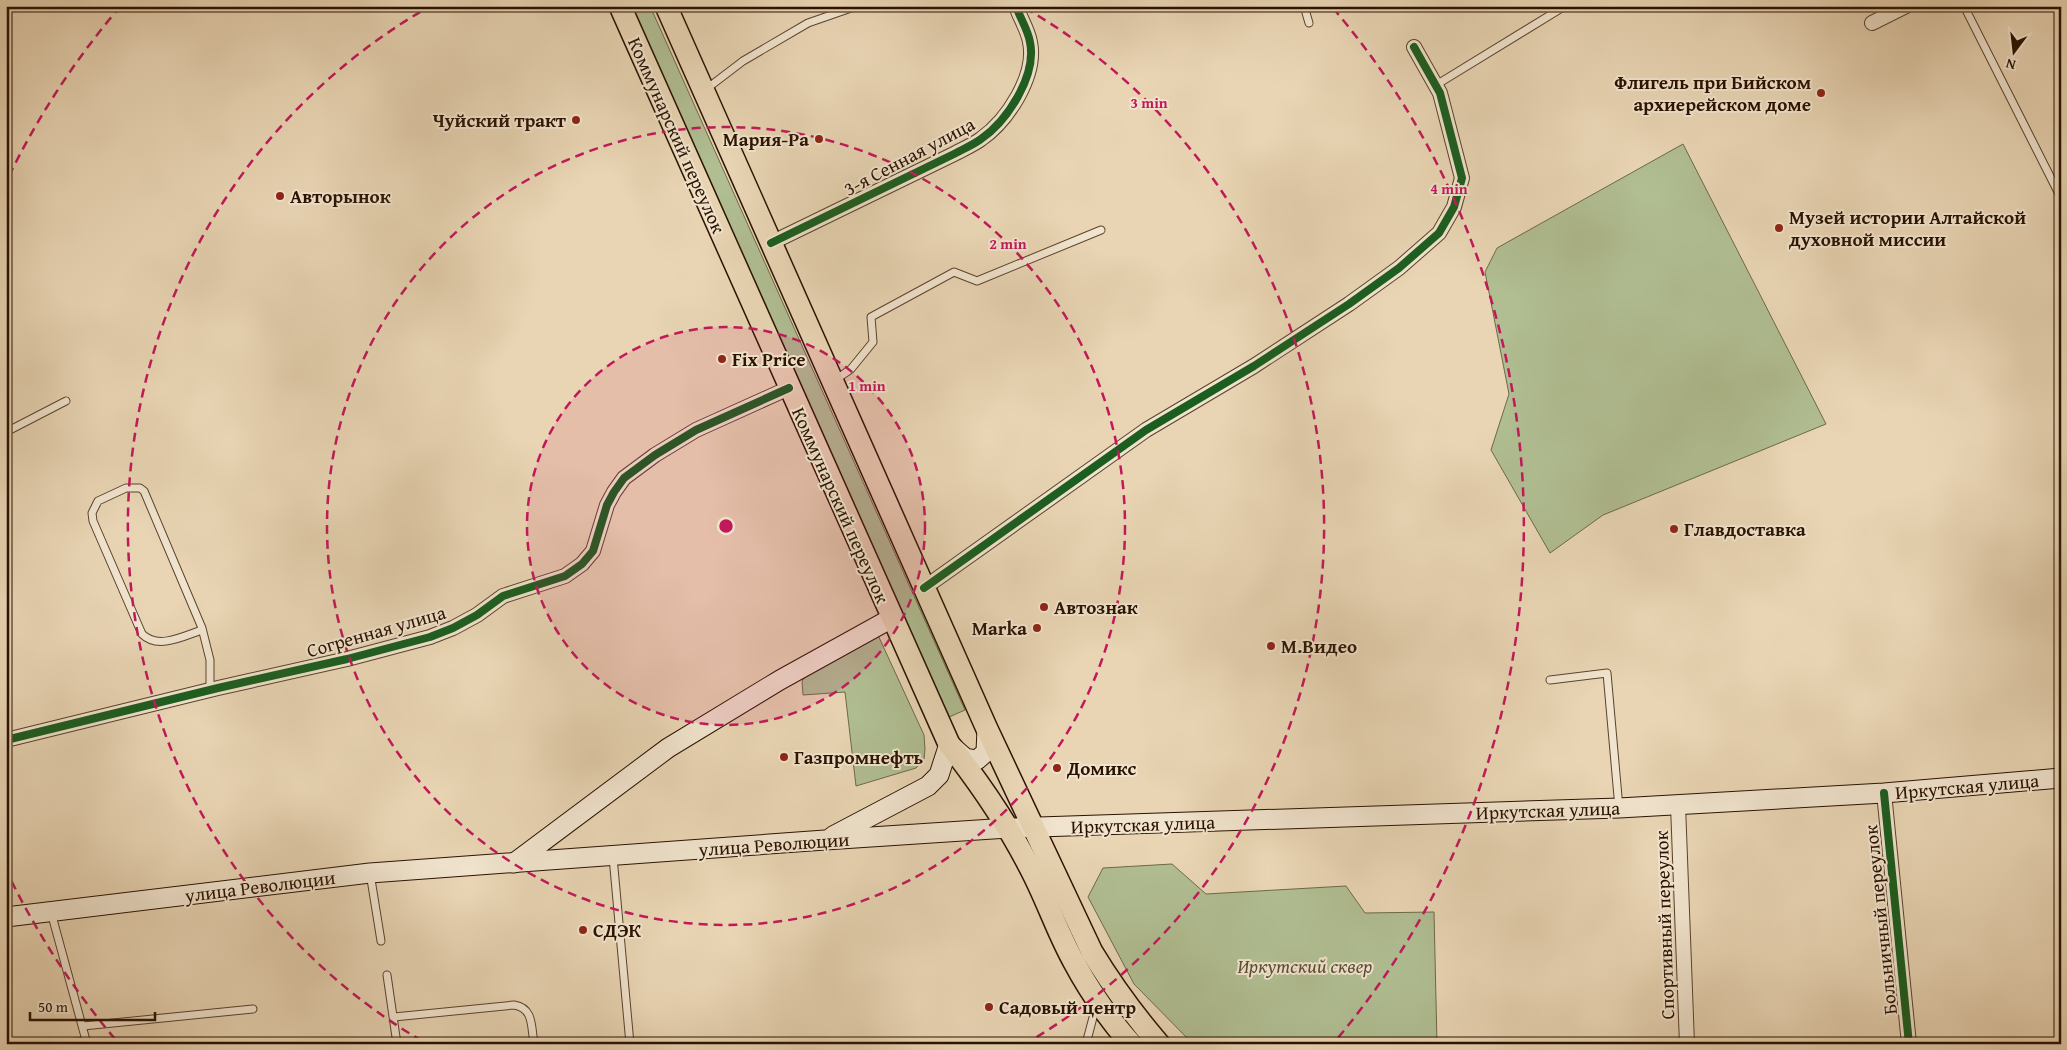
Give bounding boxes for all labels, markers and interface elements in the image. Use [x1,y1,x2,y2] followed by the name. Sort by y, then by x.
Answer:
[1990,28,2040,78] north arrow
[621,32,733,238] street label: Коммунарский переулок
[2003,54,2018,75] text: N
[1614,68,1811,118] place label: Флигель при Бийском архиерейском доме
[1815,87,1827,99] marker: Флигель при Бийском архиерейском доме
[1130,92,1168,113] text: 3 min
[433,106,567,134] place label: Чуйский тракт
[838,110,980,202] street label: 3-я Сенная улица
[570,114,582,126] marker: Чуйский тракт
[723,125,809,153] place label: Мария-Ра
[813,133,825,145] marker: Мария-Ра
[1430,178,1468,199] text: 4 min
[290,182,391,210] place label: Авторынок
[274,190,286,202] marker: Авторынок
[1789,203,2026,253] place label: Музей истории Алтайской духовной миссии
[1773,222,1785,234] marker: Музей истории Алтайской духовной миссии
[989,233,1027,254] text: 2 min
[732,345,806,373] place label: Fix Price
[716,353,728,365] marker: Fix Price
[848,375,886,396] text: 1 min
[785,402,897,608] street label: Коммунарский переулок
[1684,515,1806,543] place label: Главдоставка
[717,517,735,535] centre of rings
[1668,523,1680,535] marker: Главдоставка
[1054,593,1138,621] place label: Автознак
[303,598,449,664] street label: Согренная улица
[1038,601,1050,613] marker: Автознак
[972,614,1027,642] place label: Marka
[1031,622,1043,634] marker: Marka
[1281,632,1357,660] place label: М.Видео
[1265,640,1277,652] marker: М.Видео
[794,743,924,771] place label: Газпромнефть
[778,751,790,763] marker: Газпромнефть
[1066,754,1137,782] place label: Домикс
[1051,762,1063,774] marker: Домикс
[1894,766,2040,806] street label: Иркутская улица
[1475,793,1621,827] street label: Иркутская улица
[1070,807,1216,841] street label: Иркутская улица
[1856,824,1904,1016] street label: Больничный переулок
[697,825,850,863] street label: улица Революции
[1647,830,1681,1020] street label: Спортивный переулок
[182,863,337,909] street label: улица Революции
[593,916,642,944] place label: СДЭК
[577,924,589,936] marker: СДЭК
[1237,952,1373,980] park label: Иркутский сквер
[30,990,155,1022] scale bar
[999,993,1136,1021] place label: Садовый центр
[38,996,69,1017] text: 50 m
[983,1001,995,1013] marker: Садовый центр

